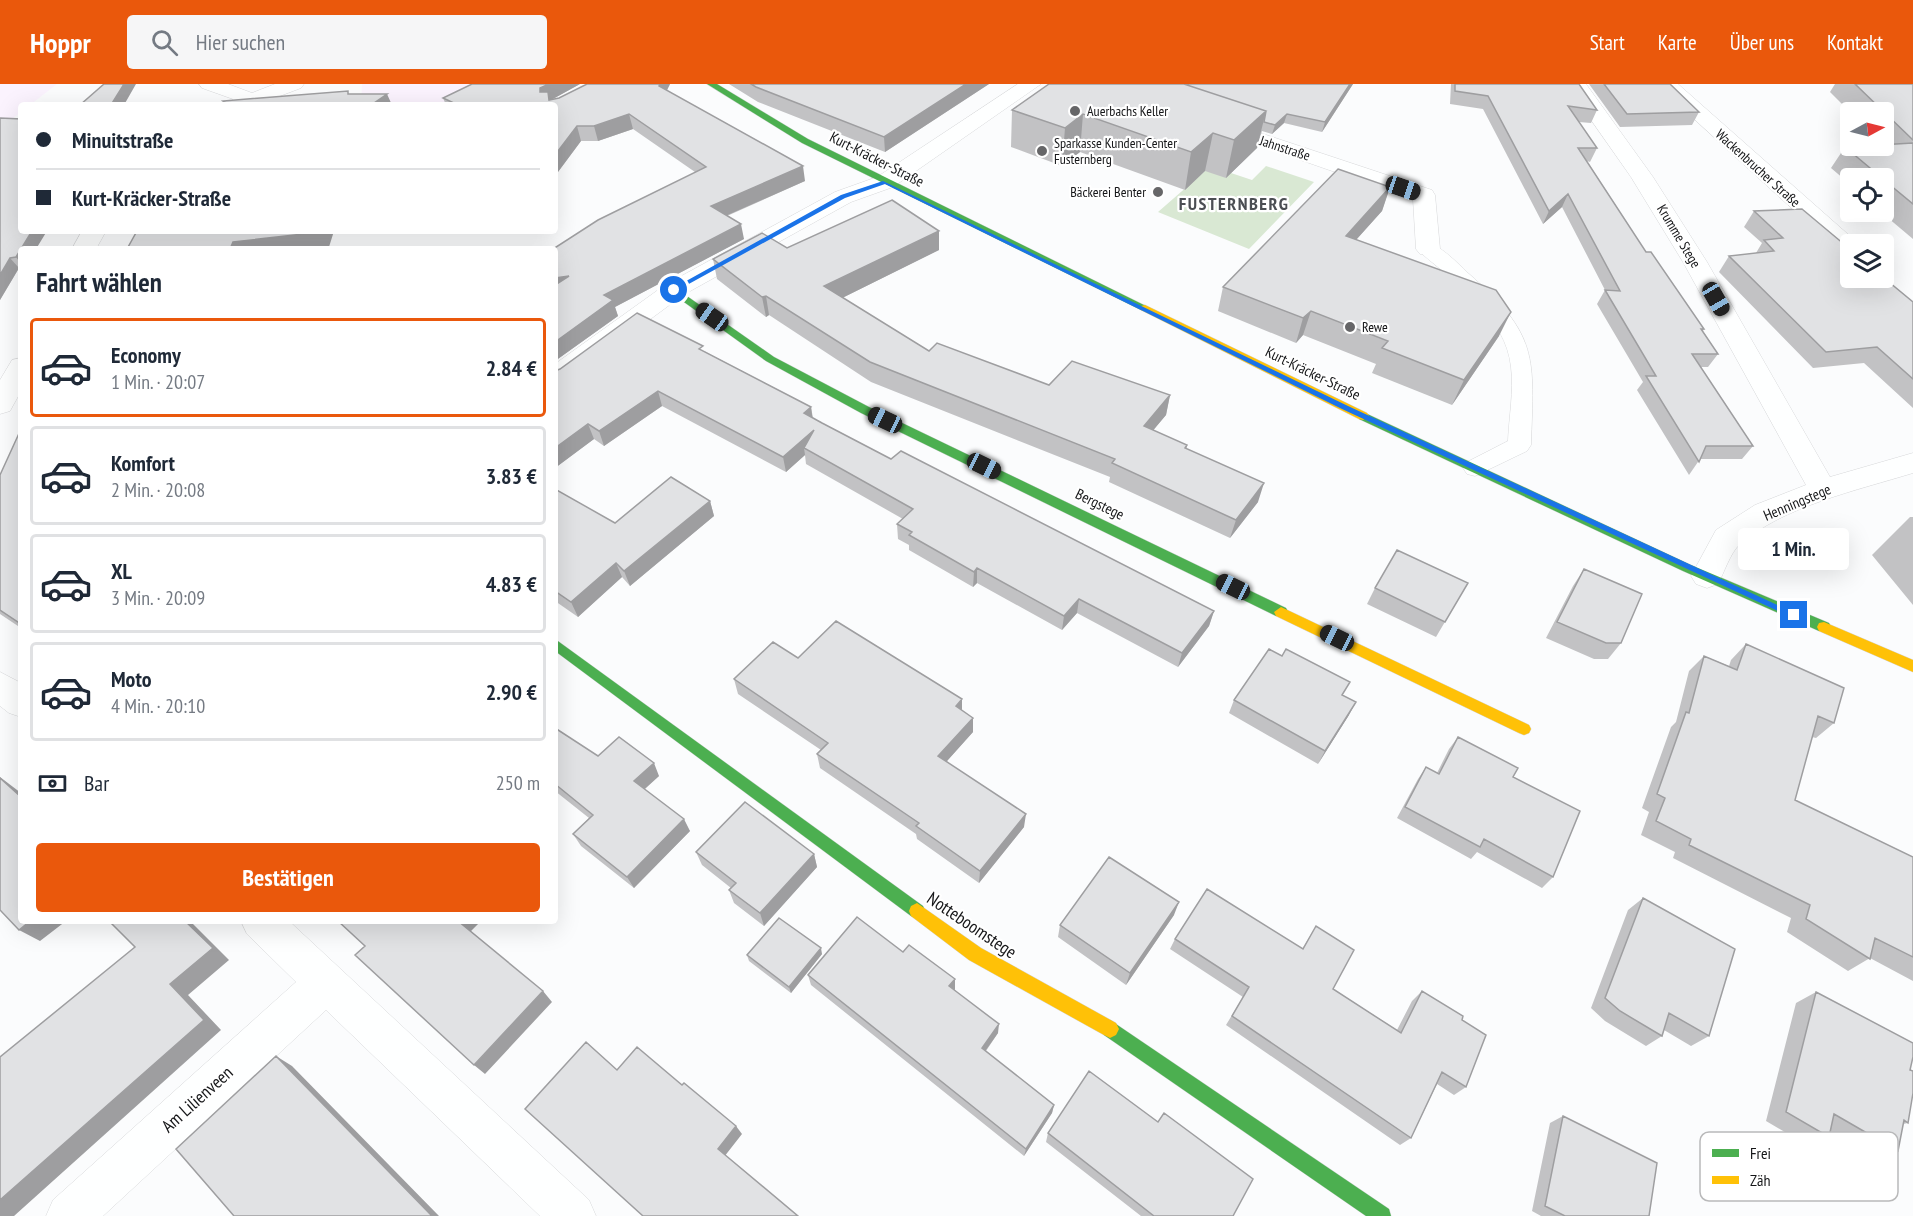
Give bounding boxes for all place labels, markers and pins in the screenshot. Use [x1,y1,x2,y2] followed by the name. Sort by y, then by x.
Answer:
[1087,102,1168,120] place label: Auerbachs Keller
[1068,104,1082,118] marker: Auerbachs Keller
[1054,134,1177,168] place label: Sparkasse Kunden-Center Fusternberg
[1035,144,1049,158] marker: Sparkasse Kunden-Center Fusternberg
[1070,183,1146,201] place label: Bäckerei Benter
[1151,185,1165,199] marker: Bäckerei Benter
[1362,318,1388,336] place label: Rewe
[1343,320,1357,334] marker: Rewe

